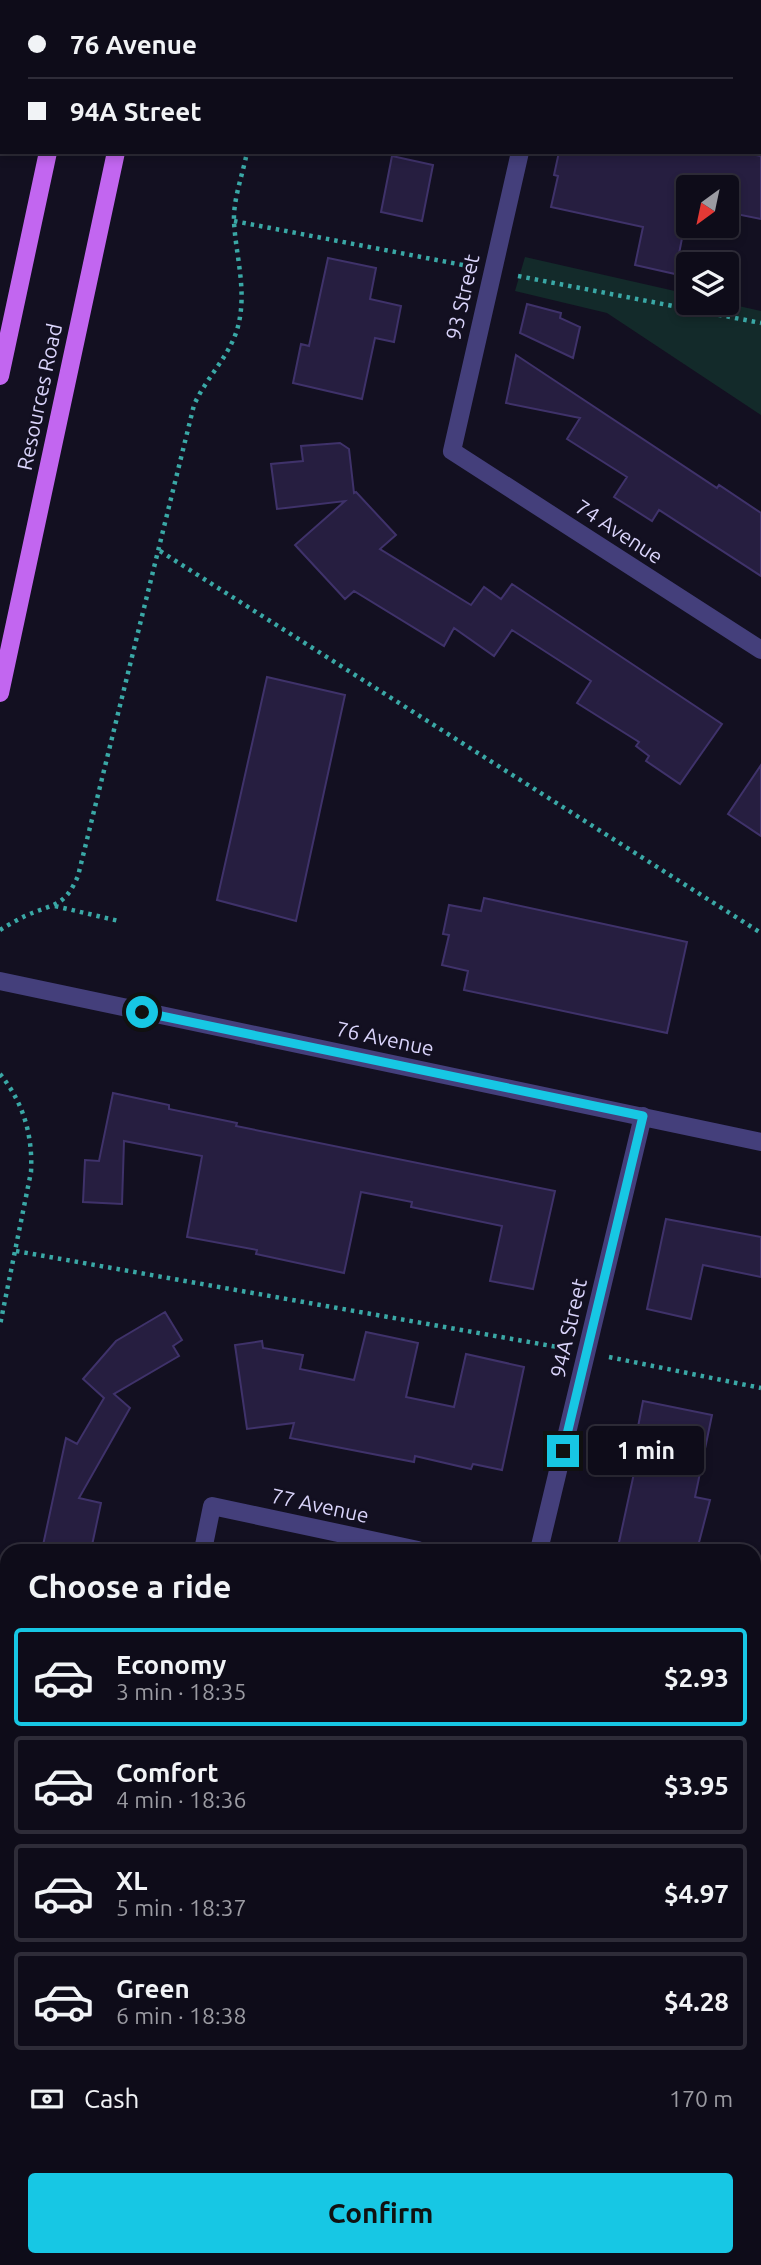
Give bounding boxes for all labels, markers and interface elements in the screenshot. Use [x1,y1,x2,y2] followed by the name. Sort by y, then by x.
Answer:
[70,30,197,59] text: 76 Avenue
[70,97,201,126] text: 94A Street
[676,175,738,238] north arrow
[676,175,739,315] map controls
[441,252,484,342] street label: 93 Street
[676,252,739,315] button: layers
[12,321,66,472] street label: Resources Road
[571,494,668,568] street label: 74 Avenue
[126,996,158,1028] route start
[334,1016,436,1060] street label: 76 Avenue
[545,1276,591,1380] street label: 94A Street
[588,1426,703,1476] callout: 1 min
[547,1435,579,1467] route end
[617,1438,675,1463] text: 1 min
[269,1483,371,1527] street label: 77 Avenue
[28,1568,231,1604] text: Choose a ride
[32,1646,95,1709] icon: car
[116,1650,226,1679] text: Economy
[664,1663,729,1692] text: $2.93
[116,1679,247,1704] text: 3 min · 18:35
[32,1754,95,1817] icon: car
[116,1758,219,1787] text: Comfort
[664,1771,729,1800] text: $3.95
[116,1787,247,1812] text: 4 min · 18:36
[32,1862,95,1925] icon: car
[116,1866,147,1895] text: XL
[664,1879,729,1908] text: $4.97
[116,1895,247,1920] text: 5 min · 18:37
[32,1970,95,2033] icon: car
[116,1974,190,2003] text: Green
[664,1987,729,2016] text: $4.28
[116,2003,247,2028] text: 6 min · 18:38
[28,2080,66,2118] icon: cash
[84,2084,139,2113] text: Cash
[669,2086,733,2111] text: 170 m
[28,2173,733,2253] button: Confirm

